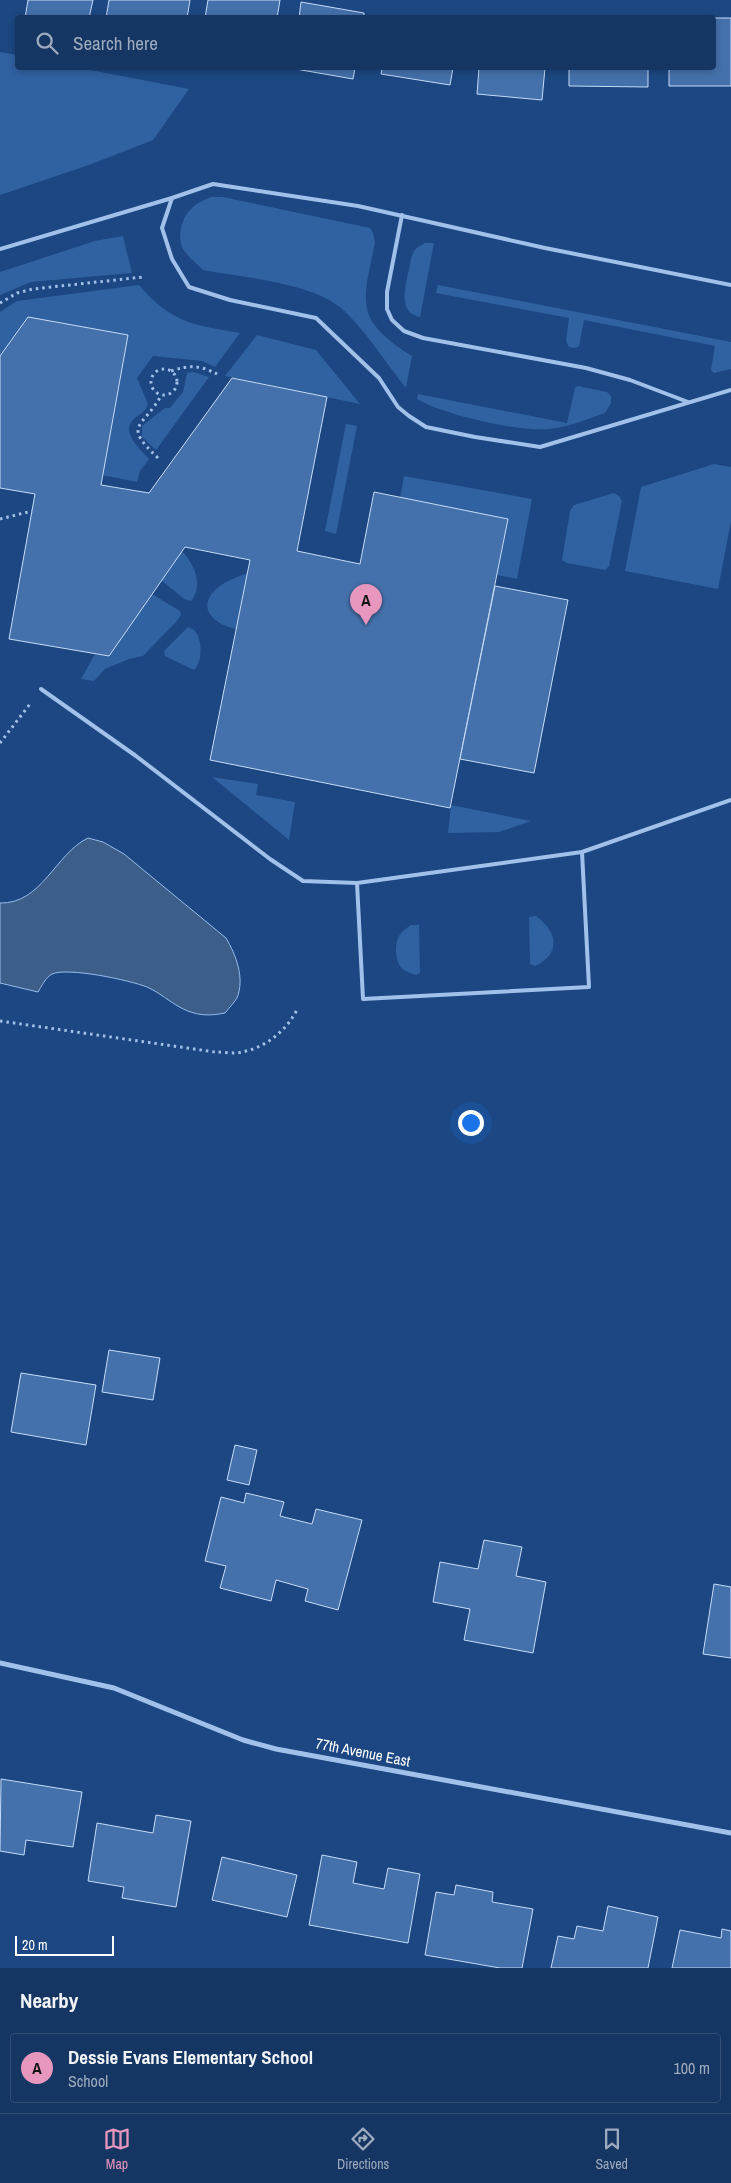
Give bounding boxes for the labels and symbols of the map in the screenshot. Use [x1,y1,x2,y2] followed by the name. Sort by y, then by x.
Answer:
[350,584,382,625] pin: A
[458,1110,484,1136] your location
[314,1733,413,1772] street label: 77th Avenue East
[15,1933,114,1956] scale bar

